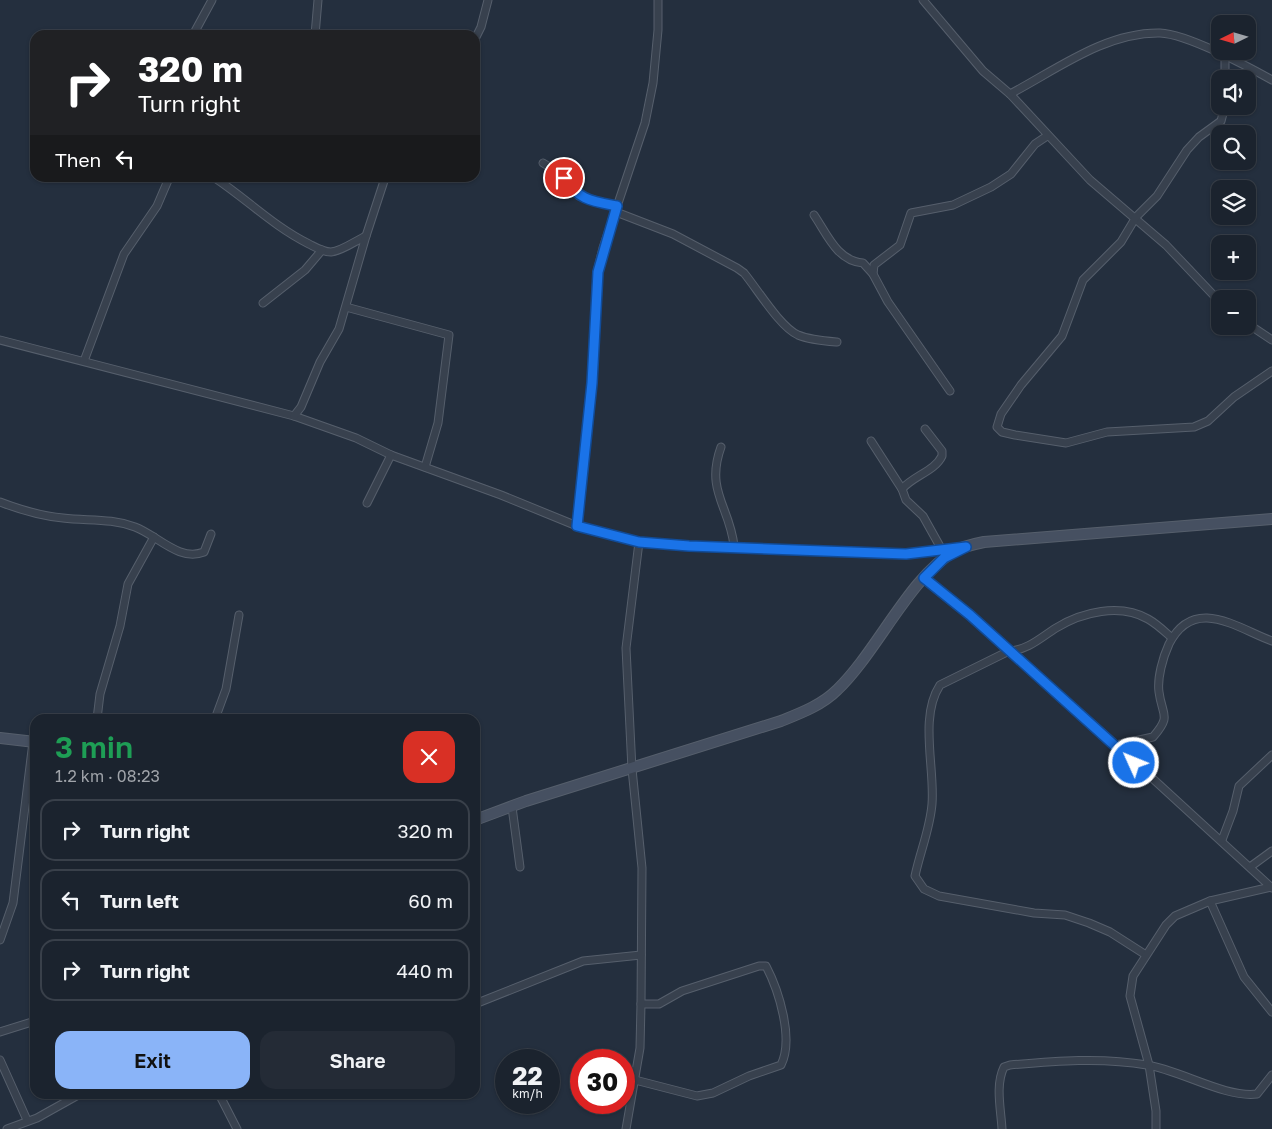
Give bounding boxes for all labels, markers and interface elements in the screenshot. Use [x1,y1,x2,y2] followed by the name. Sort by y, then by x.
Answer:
[1211,15,1256,60] north arrow
[1211,15,1256,335] map controls
[138,48,243,90] text: 320 m
[55,50,120,115] icon: right
[1211,70,1256,115] button: sound
[138,90,241,117] text: Turn right
[1211,125,1256,170] button: search
[111,145,139,173] icon: left
[55,148,101,171] text: Then
[543,157,585,199] pin
[550,164,578,192] icon: arrive
[1211,180,1256,225] button: layers
[1211,235,1256,280] button: +
[1211,290,1256,335] button: −
[55,729,133,765] text: 3 min
[403,731,455,783] button: close
[1107,736,1159,788] position arrow
[55,766,160,786] text: 1.2 km · 08:23
[57,816,85,844] icon: right
[100,819,190,842] text: Turn right
[398,819,453,842] text: 320 m
[57,886,85,914] icon: left
[100,889,179,912] text: Turn left
[408,889,453,912] text: 60 m
[57,956,85,984] icon: right
[100,959,190,982] text: Turn right
[396,959,453,982] text: 440 m
[55,1031,250,1089] button: Exit
[260,1031,455,1089] button: Share
[570,1049,635,1114] speed limit sign: 30
[512,1060,543,1091] text: 22
[512,1086,543,1101] text: km/h

